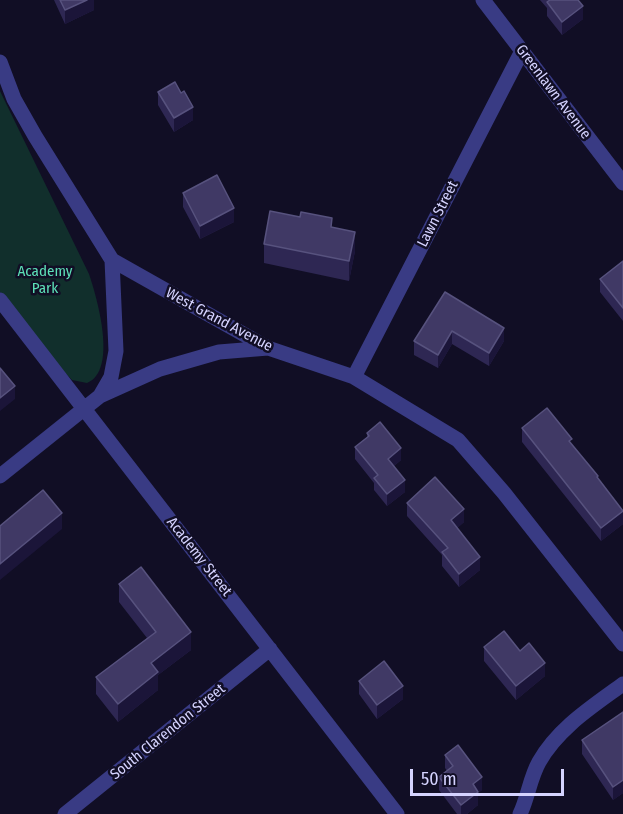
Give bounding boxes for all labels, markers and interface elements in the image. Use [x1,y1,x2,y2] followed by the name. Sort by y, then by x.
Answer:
[512,41,594,143] street label: Greenlawn Avenue
[414,178,462,250] street label: Lawn Street
[17,263,73,298] park label: Academy Park
[162,284,276,356] street label: West Grand Avenue
[163,514,235,600] street label: Academy Street
[107,680,229,784] street label: South Clarendon Street
[413,757,568,795] scale bar
[421,768,457,790] text: 50 m

